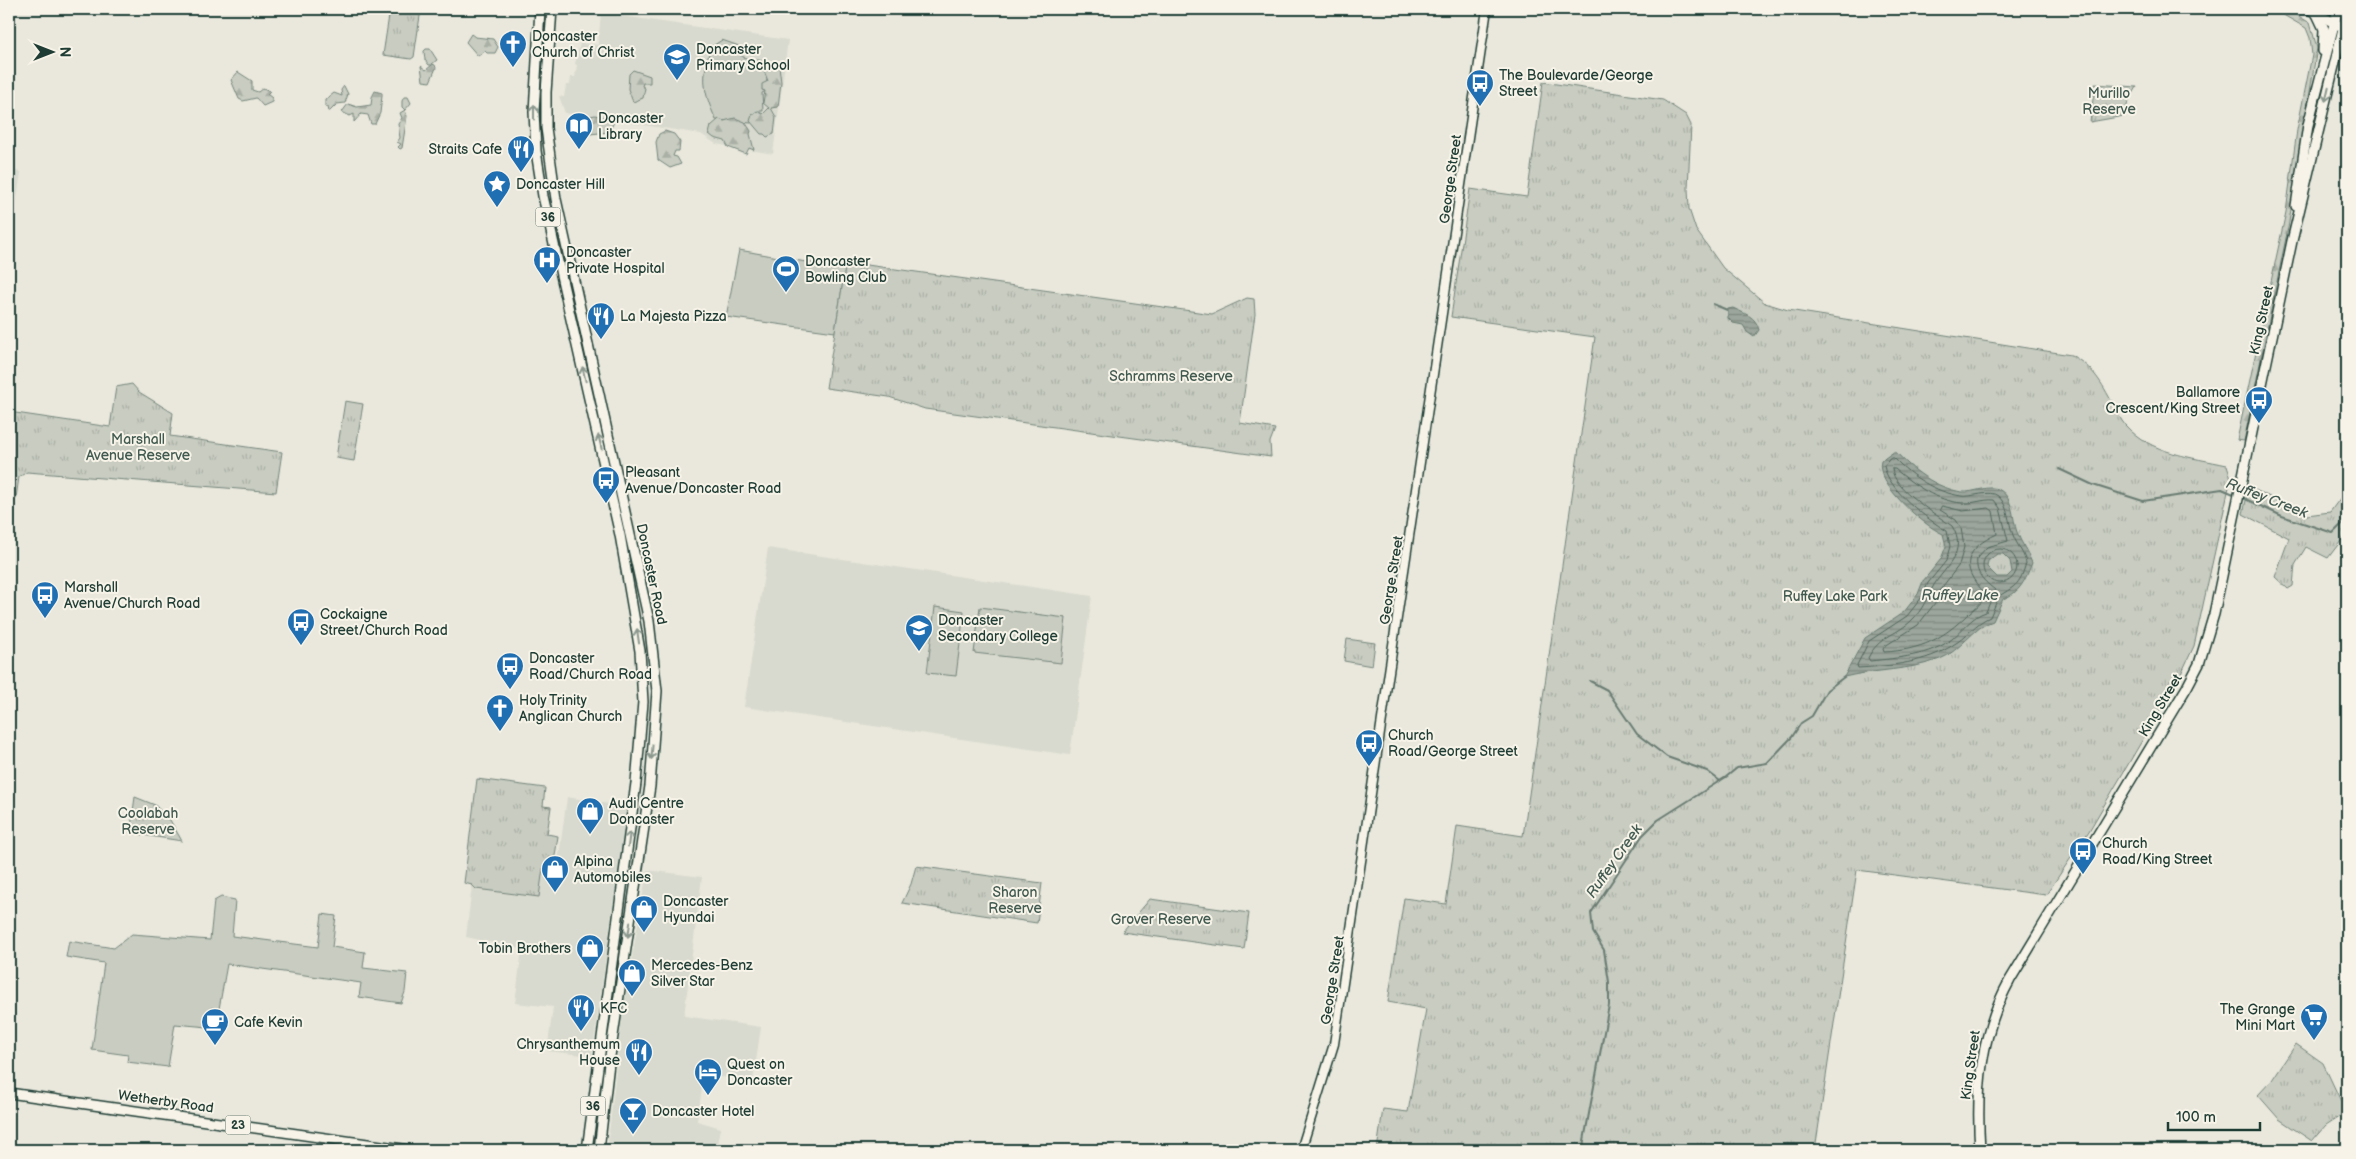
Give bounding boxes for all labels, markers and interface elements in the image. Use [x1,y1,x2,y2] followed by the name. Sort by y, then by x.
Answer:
[28,28,78,78] north arrow
[532,28,635,61] place label: Doncaster Church of Christ
[498,29,528,68] church icon: Doncaster Church of Christ
[696,41,790,74] place label: Doncaster Primary School
[662,42,692,81] school or university icon: Doncaster Primary School
[56,47,73,57] text: N
[1499,67,1653,100] place label: The Boulevarde/George Street
[1465,68,1495,107] bus stop icon: The Boulevarde/George Street
[2082,85,2136,118] park label: Murillo Reserve
[2322,86,2331,102] one-way arrow
[529,104,539,120] one-way arrow
[598,110,664,143] place label: Doncaster Library
[564,111,594,150] library icon: Doncaster Library
[1436,133,1465,225] street label: George Street
[506,134,536,173] restaurant icon: Straits Cafe
[428,141,502,158] place label: Straits Cafe
[482,169,512,208] place icon: Doncaster Hill
[516,176,605,193] place label: Doncaster Hill
[536,208,560,226] road number: 36
[566,244,665,277] place label: Doncaster Private Hospital
[532,245,562,284] hospital icon: Doncaster Private Hospital
[805,253,887,286] place label: Doncaster Bowling Club
[771,254,801,293] sports icon: Doncaster Bowling Club
[2246,283,2277,356] street label: King Street
[586,301,616,340] restaurant icon: La Majesta Pizza
[620,308,727,325] place label: La Majesta Pizza
[579,367,588,383] one-way arrow
[1109,368,1233,385] park label: Schramms Reserve
[2106,384,2241,417] place label: Ballamore Crescent/King Street
[2244,385,2274,424] bus stop icon: Ballamore Crescent/King Street
[86,431,190,464] park label: Marshall Avenue Reserve
[594,435,604,451] one-way arrow
[625,464,781,497] place label: Pleasant Avenue/Doncaster Road
[591,465,621,504] bus stop icon: Pleasant Avenue/Doncaster Road
[2223,474,2311,523] water label: Ruffey Creek
[632,522,671,626] street label: Doncaster Road
[1376,534,1407,626] street label: George Street
[64,579,200,612] place label: Marshall Avenue/Church Road
[30,580,60,619] bus stop icon: Marshall Avenue/Church Road
[1921,586,1999,605] water label: Ruffey Lake
[1783,588,1887,605] park label: Ruffey Lake Park
[320,606,448,639] place label: Cockaigne Street/Church Road
[286,607,316,646] bus stop icon: Cockaigne Street/Church Road
[938,612,1058,645] place label: Doncaster Secondary College
[904,613,934,652] school or university icon: Doncaster Secondary College
[633,628,643,644] one-way arrow
[529,650,652,683] place label: Doncaster Road/Church Road
[495,651,525,690] bus stop icon: Doncaster Road/Church Road
[2135,670,2186,740] street label: King Street
[519,692,623,725] place label: Holy Trinity Anglican Church
[485,693,515,732] church icon: Holy Trinity Anglican Church
[1388,727,1519,760] place label: Church Road/George Street
[1354,728,1384,767] bus stop icon: Church Road/George Street
[648,744,657,760] one-way arrow
[609,795,684,828] place label: Audi Centre Doncaster
[575,796,605,835] shop icon: Audi Centre Doncaster
[118,805,178,838] park label: Coolabah Reserve
[1582,820,1647,902] water label: Ruffey Creek
[624,832,634,848] one-way arrow
[2102,835,2213,868] place label: Church Road/King Street
[2068,836,2098,875] bus stop icon: Church Road/King Street
[574,853,651,886] place label: Alpina Automobiles
[540,854,570,893] shop icon: Alpina Automobiles
[988,884,1042,917] park label: Sharon Reserve
[663,893,729,926] place label: Doncaster Hyundai
[629,894,659,933] shop icon: Doncaster Hyundai
[1111,911,1211,928] park label: Grover Reserve
[623,922,633,938] one-way arrow
[575,933,605,972] shop icon: Tobin Brothers
[1317,934,1348,1026] street label: George Street
[479,940,571,957] place label: Tobin Brothers
[651,957,753,990] place label: Mercedes-Benz Silver Star
[617,958,647,997] shop icon: Mercedes-Benz Silver Star
[566,993,596,1032] restaurant icon: KFC
[600,1000,627,1017] place label: KFC
[2220,1001,2296,1034] place label: The Grange Mini Mart
[2299,1002,2329,1041] supermarket icon: The Grange Mini Mart
[200,1007,230,1046] cafe icon: Cafe Kevin
[234,1014,303,1031] place label: Cafe Kevin
[1957,1028,1984,1101] street label: King Street
[516,1036,620,1069] place label: Chrysanthemum House
[624,1037,654,1076] restaurant icon: Chrysanthemum House
[727,1056,793,1089] place label: Quest on Doncaster
[693,1057,723,1096] hotel icon: Quest on Doncaster
[117,1086,215,1117] street label: Wetherby Road
[580,1096,606,1116] road number: 36
[618,1096,648,1135] bar icon: Doncaster Hotel
[2168,1099,2261,1131] scale bar
[652,1103,755,1120] place label: Doncaster Hotel
[2176,1108,2216,1127] text: 100 m
[226,1116,250,1134] road number: 23

